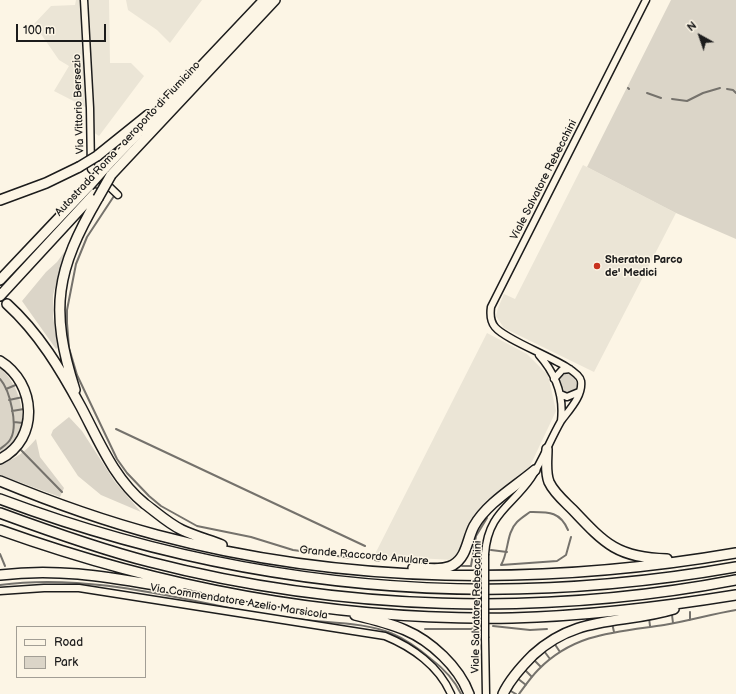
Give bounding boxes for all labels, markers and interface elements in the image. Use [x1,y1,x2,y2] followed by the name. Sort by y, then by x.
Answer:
[18,16,108,42] scale bar
[680,16,720,56] north arrow
[685,19,699,34] text: N
[23,23,55,38] text: 100 m
[71,54,87,154] street label: Via Vittorio Bersezio
[53,59,203,219] street label: Autostrada Roma - aeroporto di Fiumicino
[508,118,580,242] street label: Viale Salvatore Rebecchini
[605,253,682,279] place label: Sheraton Parco de' Medici
[592,261,602,271] marker: Sheraton Parco de' Medici
[469,540,485,674] street label: Viale Salvatore Rebecchini
[299,544,429,568] street label: Grande Raccordo Anulare
[149,581,329,623] street label: Via Commendatore Azelio Marsicola
[16,626,146,678] legend
[54,635,83,650] text: Road
[54,655,78,670] text: Park

